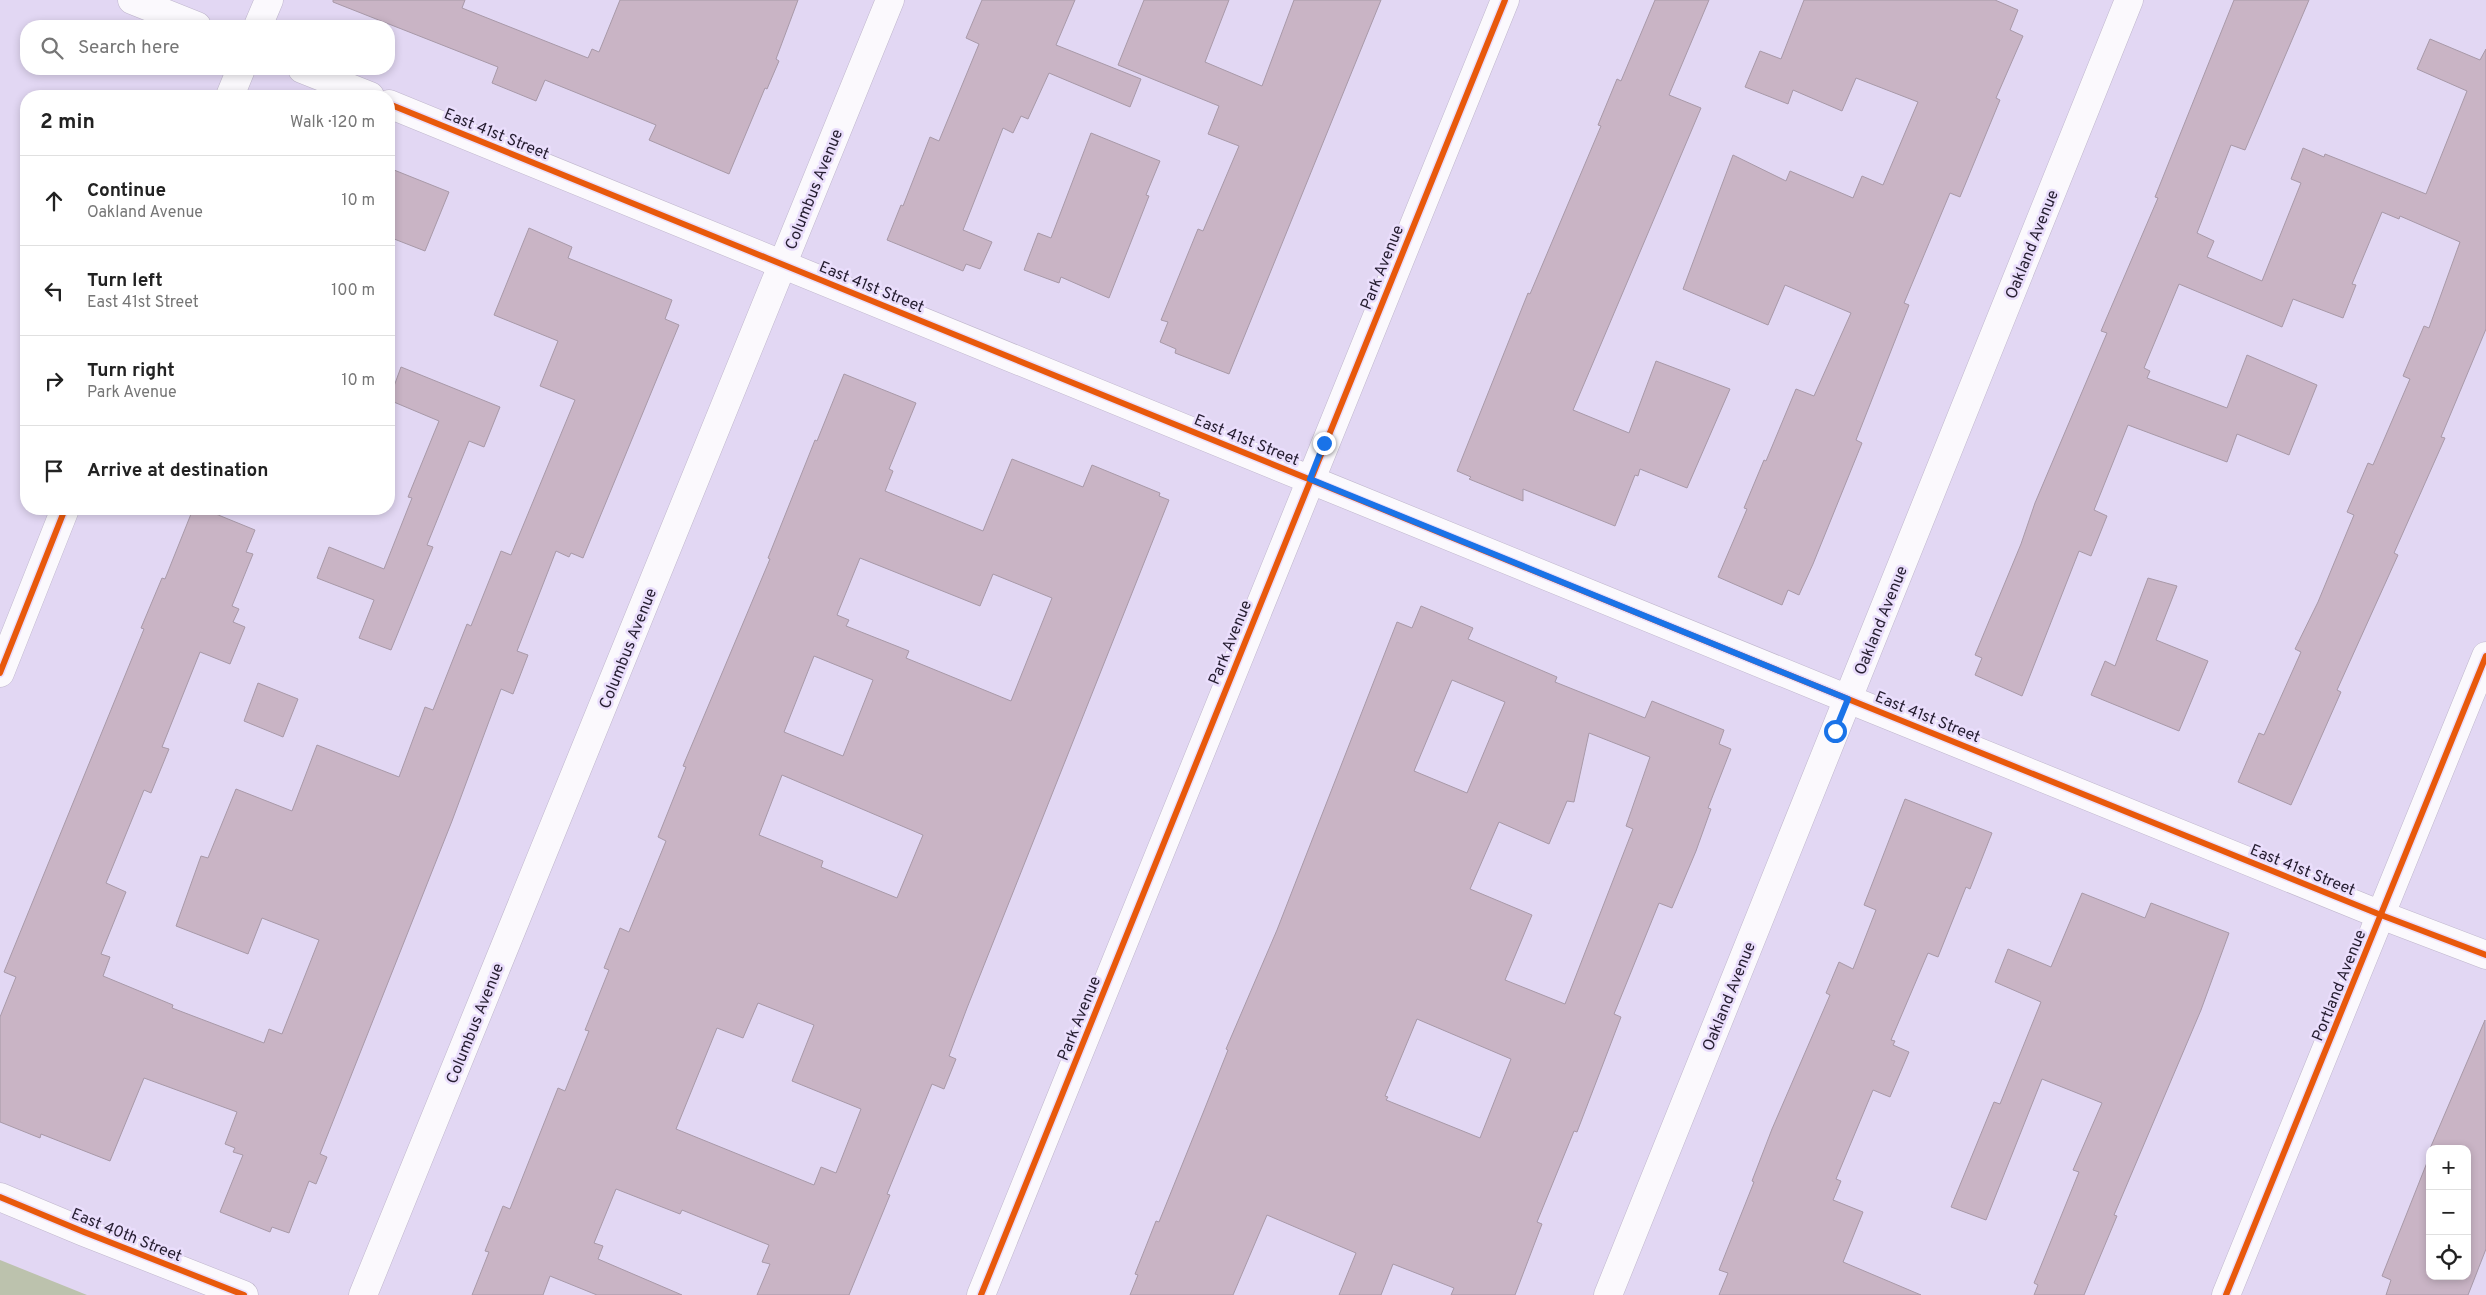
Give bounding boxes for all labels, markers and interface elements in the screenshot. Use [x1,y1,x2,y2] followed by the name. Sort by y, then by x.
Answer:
[20,20,395,75] search box
[38,34,66,62] icon: search
[78,36,180,60] text: Search here
[441,105,552,165] street label: East 41st Street
[40,109,95,136] text: 2 min
[290,113,375,133] text: Walk · 120 m
[782,127,848,253] street label: Columbus Avenue
[87,179,166,203] text: Continue
[40,187,68,215] icon: ahead
[2002,187,2064,302] street label: Oakland Avenue
[341,191,375,211] text: 10 m
[87,203,203,223] text: Oakland Avenue
[1357,222,1409,313] street label: Park Avenue
[816,258,927,318] street label: East 41st Street
[87,269,163,293] text: Turn left
[40,277,68,305] icon: left
[331,281,375,301] text: 100 m
[87,293,199,313] text: East 41st Street
[87,359,175,383] text: Turn right
[40,367,68,395] icon: right
[341,371,375,391] text: 10 m
[87,383,177,403] text: Park Avenue
[1191,411,1302,471] street label: East 41st Street
[1313,432,1336,455] route end
[40,457,68,485] icon: arrive
[87,459,268,483] text: Arrive at destination
[1851,563,1913,678] street label: Oakland Avenue
[596,586,662,712] street label: Columbus Avenue
[1205,597,1257,688] street label: Park Avenue
[1872,688,1983,748] street label: East 41st Street
[1824,720,1847,743] route start
[2247,841,2358,901] street label: East 41st Street
[2308,927,2371,1045] street label: Portland Avenue
[1699,939,1761,1054] street label: Oakland Avenue
[443,961,509,1087] street label: Columbus Avenue
[1054,973,1106,1064] street label: Park Avenue
[2426,1145,2471,1280] map controls
[2426,1145,2471,1190] button: +
[2426,1190,2471,1235] button: −
[68,1205,185,1267] street label: East 40th Street
[2426,1235,2471,1280] button: locate

